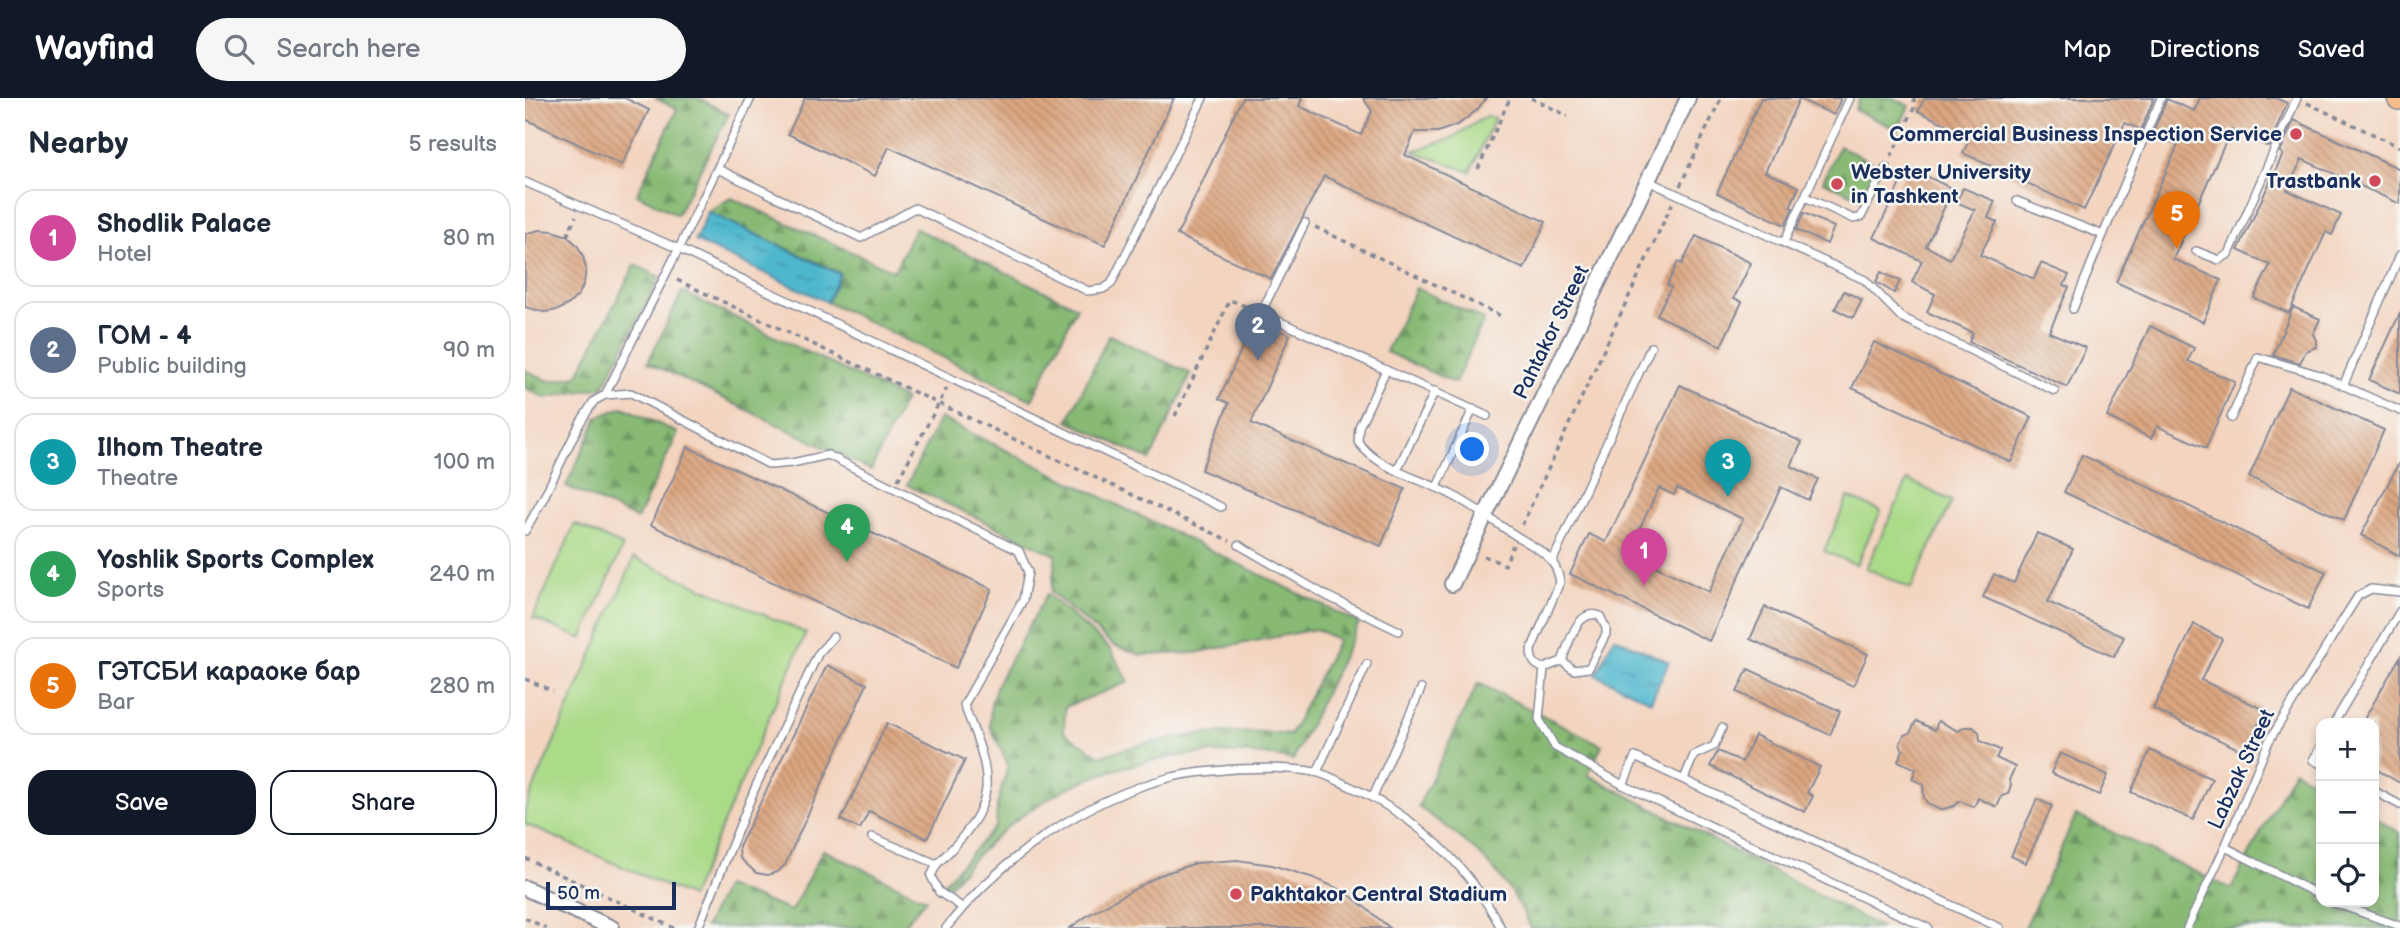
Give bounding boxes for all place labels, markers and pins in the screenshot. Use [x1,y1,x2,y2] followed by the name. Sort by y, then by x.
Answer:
[1889,122,2282,147] place label: Commercial Business Inspection Service
[2288,126,2304,142] marker: Commercial Business Inspection Service
[1851,160,2031,209] place label: Webster University in Tashkent
[2266,169,2361,194] place label: Trastbank
[2367,173,2383,189] marker: Trastbank
[1829,176,1845,192] marker: Webster University in Tashkent
[2154,191,2200,249] pin: 5
[1235,303,1281,361] pin: 2
[1705,439,1751,497] pin: 3
[824,504,870,562] pin: 4
[1621,528,1667,586] pin: 1
[1250,882,1507,907] place label: Pakhtakor Central Stadium
[1228,886,1244,902] marker: Pakhtakor Central Stadium

